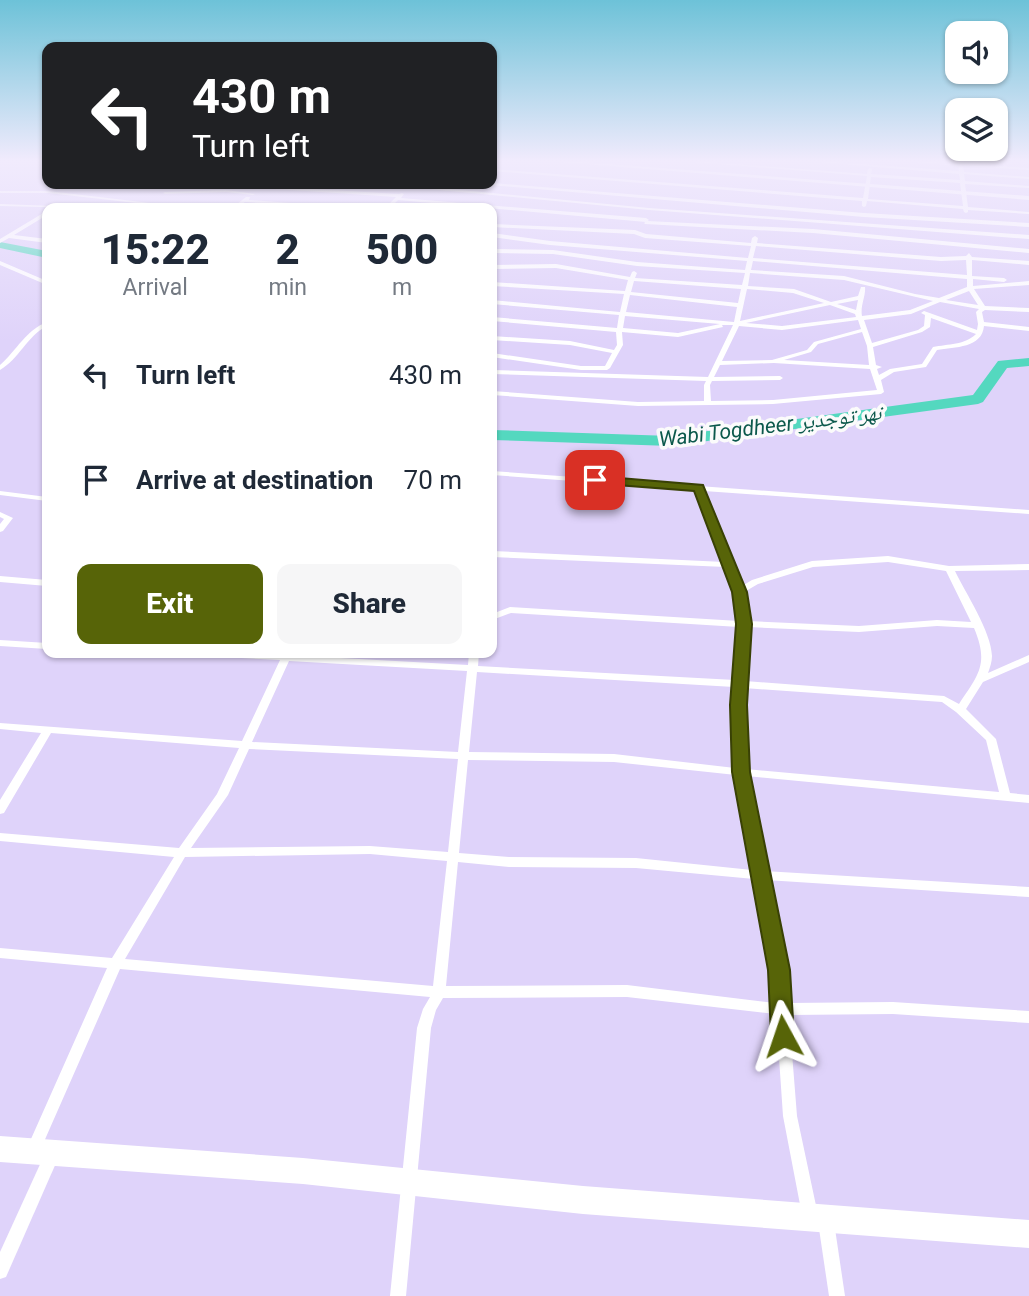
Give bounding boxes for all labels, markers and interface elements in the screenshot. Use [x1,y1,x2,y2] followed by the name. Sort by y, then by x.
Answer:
[945,21,1008,161] map controls
[945,21,1008,84] button: sound
[192,68,331,125] text: 430 m
[77,70,168,161] icon: left
[945,98,1008,161] button: layers
[192,127,310,165] text: Turn left
[101,225,210,274] text: 15:22
[276,225,300,274] text: 2
[366,225,438,274] text: 500
[123,274,188,301] text: Arrival
[268,274,307,301] text: min
[392,274,412,301] text: m
[77,356,115,394] icon: left
[136,360,235,390] text: Turn left
[389,360,462,390] text: 430 m
[657,400,886,452] water label: Wabi Togdheer نهر توجدير
[565,450,625,510] pin
[77,461,115,499] icon: arrive
[576,461,614,499] icon: arrive
[136,465,373,495] text: Arrive at destination
[404,465,462,495] text: 70 m
[77,564,263,644] button: Exit
[277,564,462,644] button: Share
[746,999,820,1073] position arrow

